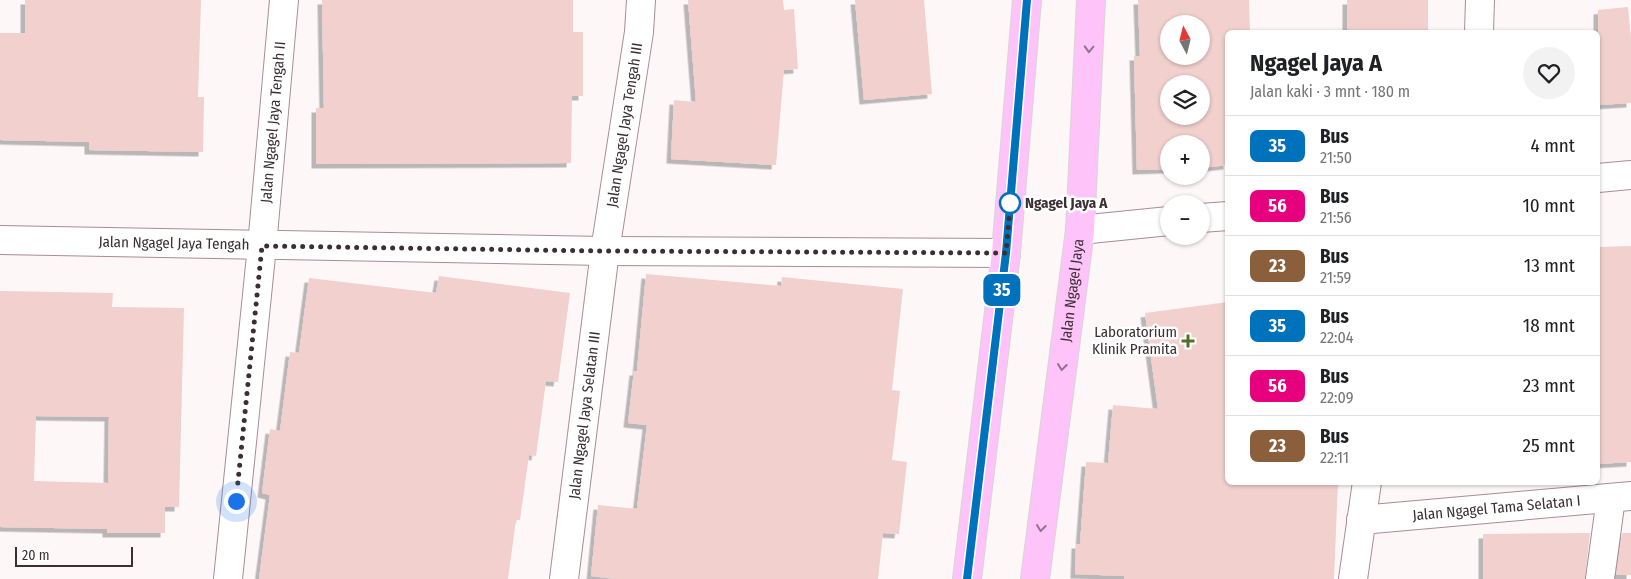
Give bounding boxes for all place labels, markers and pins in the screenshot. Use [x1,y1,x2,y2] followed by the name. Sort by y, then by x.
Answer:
[999,192,1021,214] marker: Ngagel Jaya A
[1025,194,1108,212] place label: Ngagel Jaya A
[1092,323,1177,358] place label: Laboratorium Klinik Pramita
[1181,334,1195,348] marker: Laboratorium Klinik Pramita

